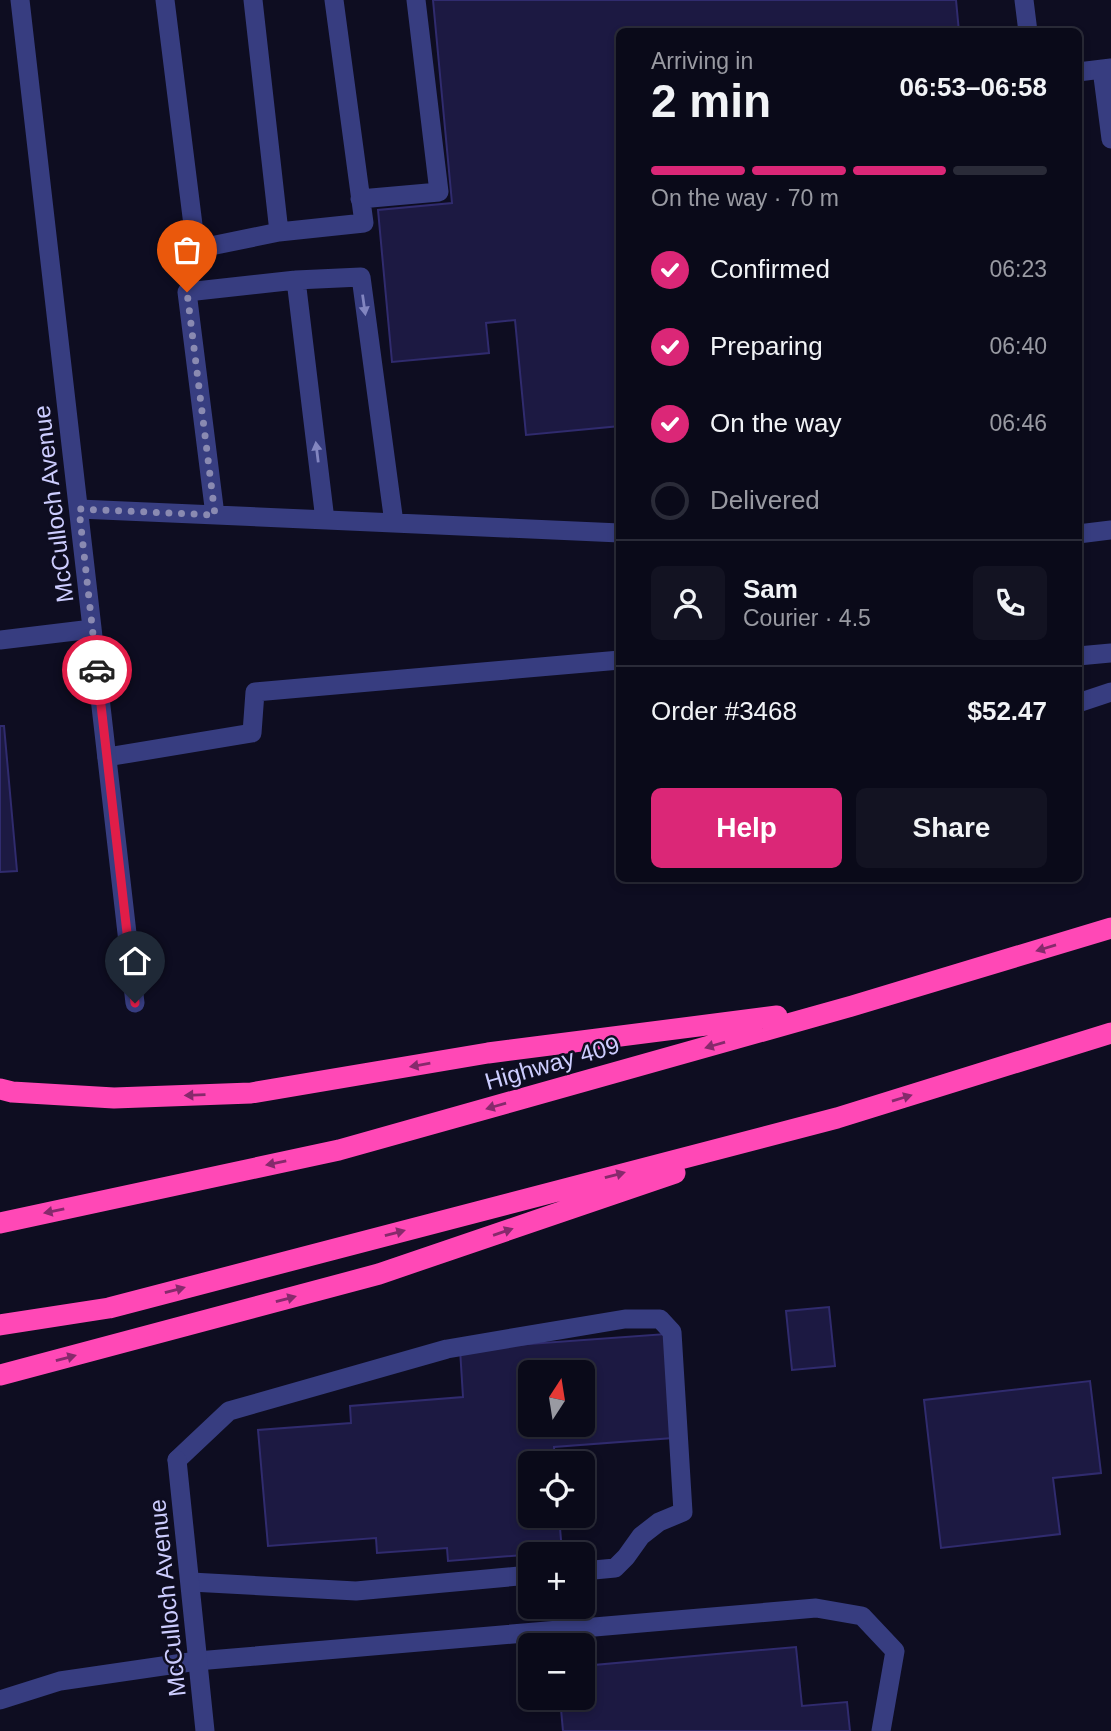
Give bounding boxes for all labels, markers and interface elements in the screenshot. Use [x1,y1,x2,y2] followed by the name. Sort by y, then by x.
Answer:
[651,48,753,74] text: Arriving in
[900,72,1047,102] text: 06:53–06:58
[651,75,771,127] text: 2 min
[651,185,839,211] text: On the way · 70 m
[157,220,217,292] pin
[168,231,206,269] icon: bag
[651,251,689,289] icon: check
[710,254,830,284] text: Confirmed
[989,256,1047,282] text: 06:23
[359,294,370,316] one-way arrow
[651,328,689,366] icon: check
[710,331,823,361] text: Preparing
[989,333,1047,359] text: 06:40
[28,404,78,604] street label: McCulloch Avenue
[651,405,689,443] icon: check
[710,408,842,438] text: On the way
[989,410,1047,436] text: 06:46
[311,441,322,463] one-way arrow
[710,485,820,515] text: Delivered
[651,566,725,640] button: person
[973,566,1047,640] button: phone
[743,574,798,604] text: Sam
[743,605,871,631] text: Courier · 4.5
[62,635,132,705] courier
[78,651,116,689] icon: car
[651,696,797,726] text: Order #3468
[967,696,1047,726] text: $52.47
[651,788,842,868] button: Help
[856,788,1047,868] button: Share
[105,931,165,1003] pin
[116,942,154,980] icon: home
[1035,943,1056,953] one-way arrow
[482,1031,622,1095] street label: Highway 409
[704,1040,725,1050] one-way arrow
[409,1060,431,1071] one-way arrow
[184,1090,206,1101] one-way arrow
[892,1092,913,1102] one-way arrow
[485,1101,506,1111] one-way arrow
[265,1158,287,1169] one-way arrow
[605,1170,626,1180] one-way arrow
[43,1206,65,1217] one-way arrow
[493,1226,514,1237] one-way arrow
[384,1227,406,1238] one-way arrow
[164,1284,186,1295] one-way arrow
[275,1293,297,1304] one-way arrow
[55,1352,77,1363] one-way arrow
[518,1360,595,1437] north arrow
[518,1360,595,1710] map controls
[518,1451,595,1528] button: locate
[143,1498,191,1698] street label: McCulloch Avenue
[518,1542,595,1619] button: +
[518,1633,595,1710] button: −

